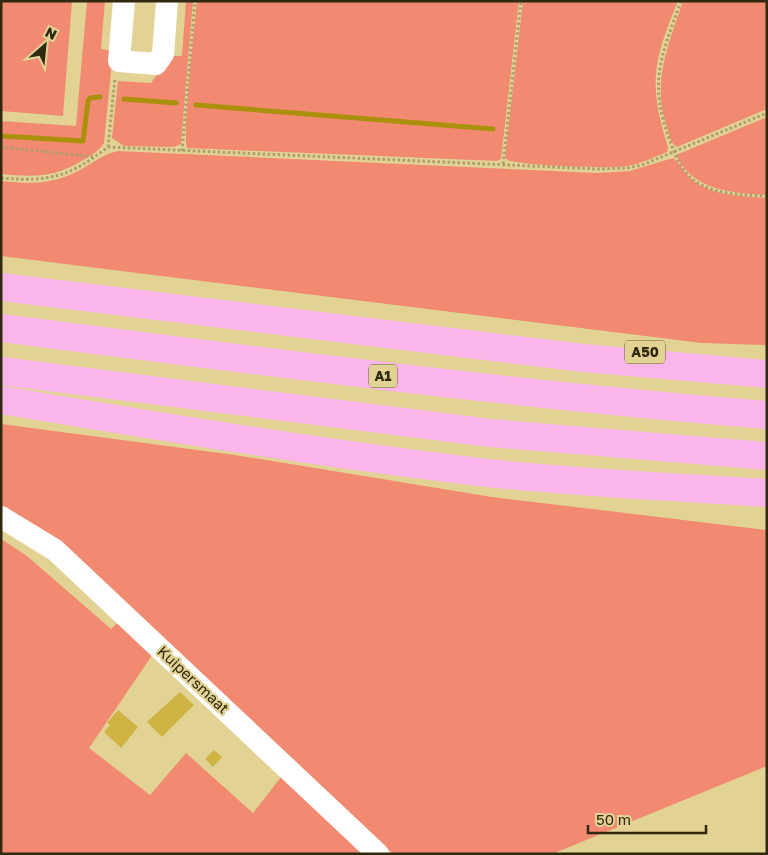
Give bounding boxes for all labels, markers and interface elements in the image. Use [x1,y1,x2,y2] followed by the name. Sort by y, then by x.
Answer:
[20,20,70,70] north arrow
[43,23,60,43] text: N
[625,341,665,364] road number: A50
[369,364,397,388] road number: A1
[154,642,233,717] street label: Kuipersmaat
[588,802,706,834] scale bar
[596,810,631,828] text: 50 m

